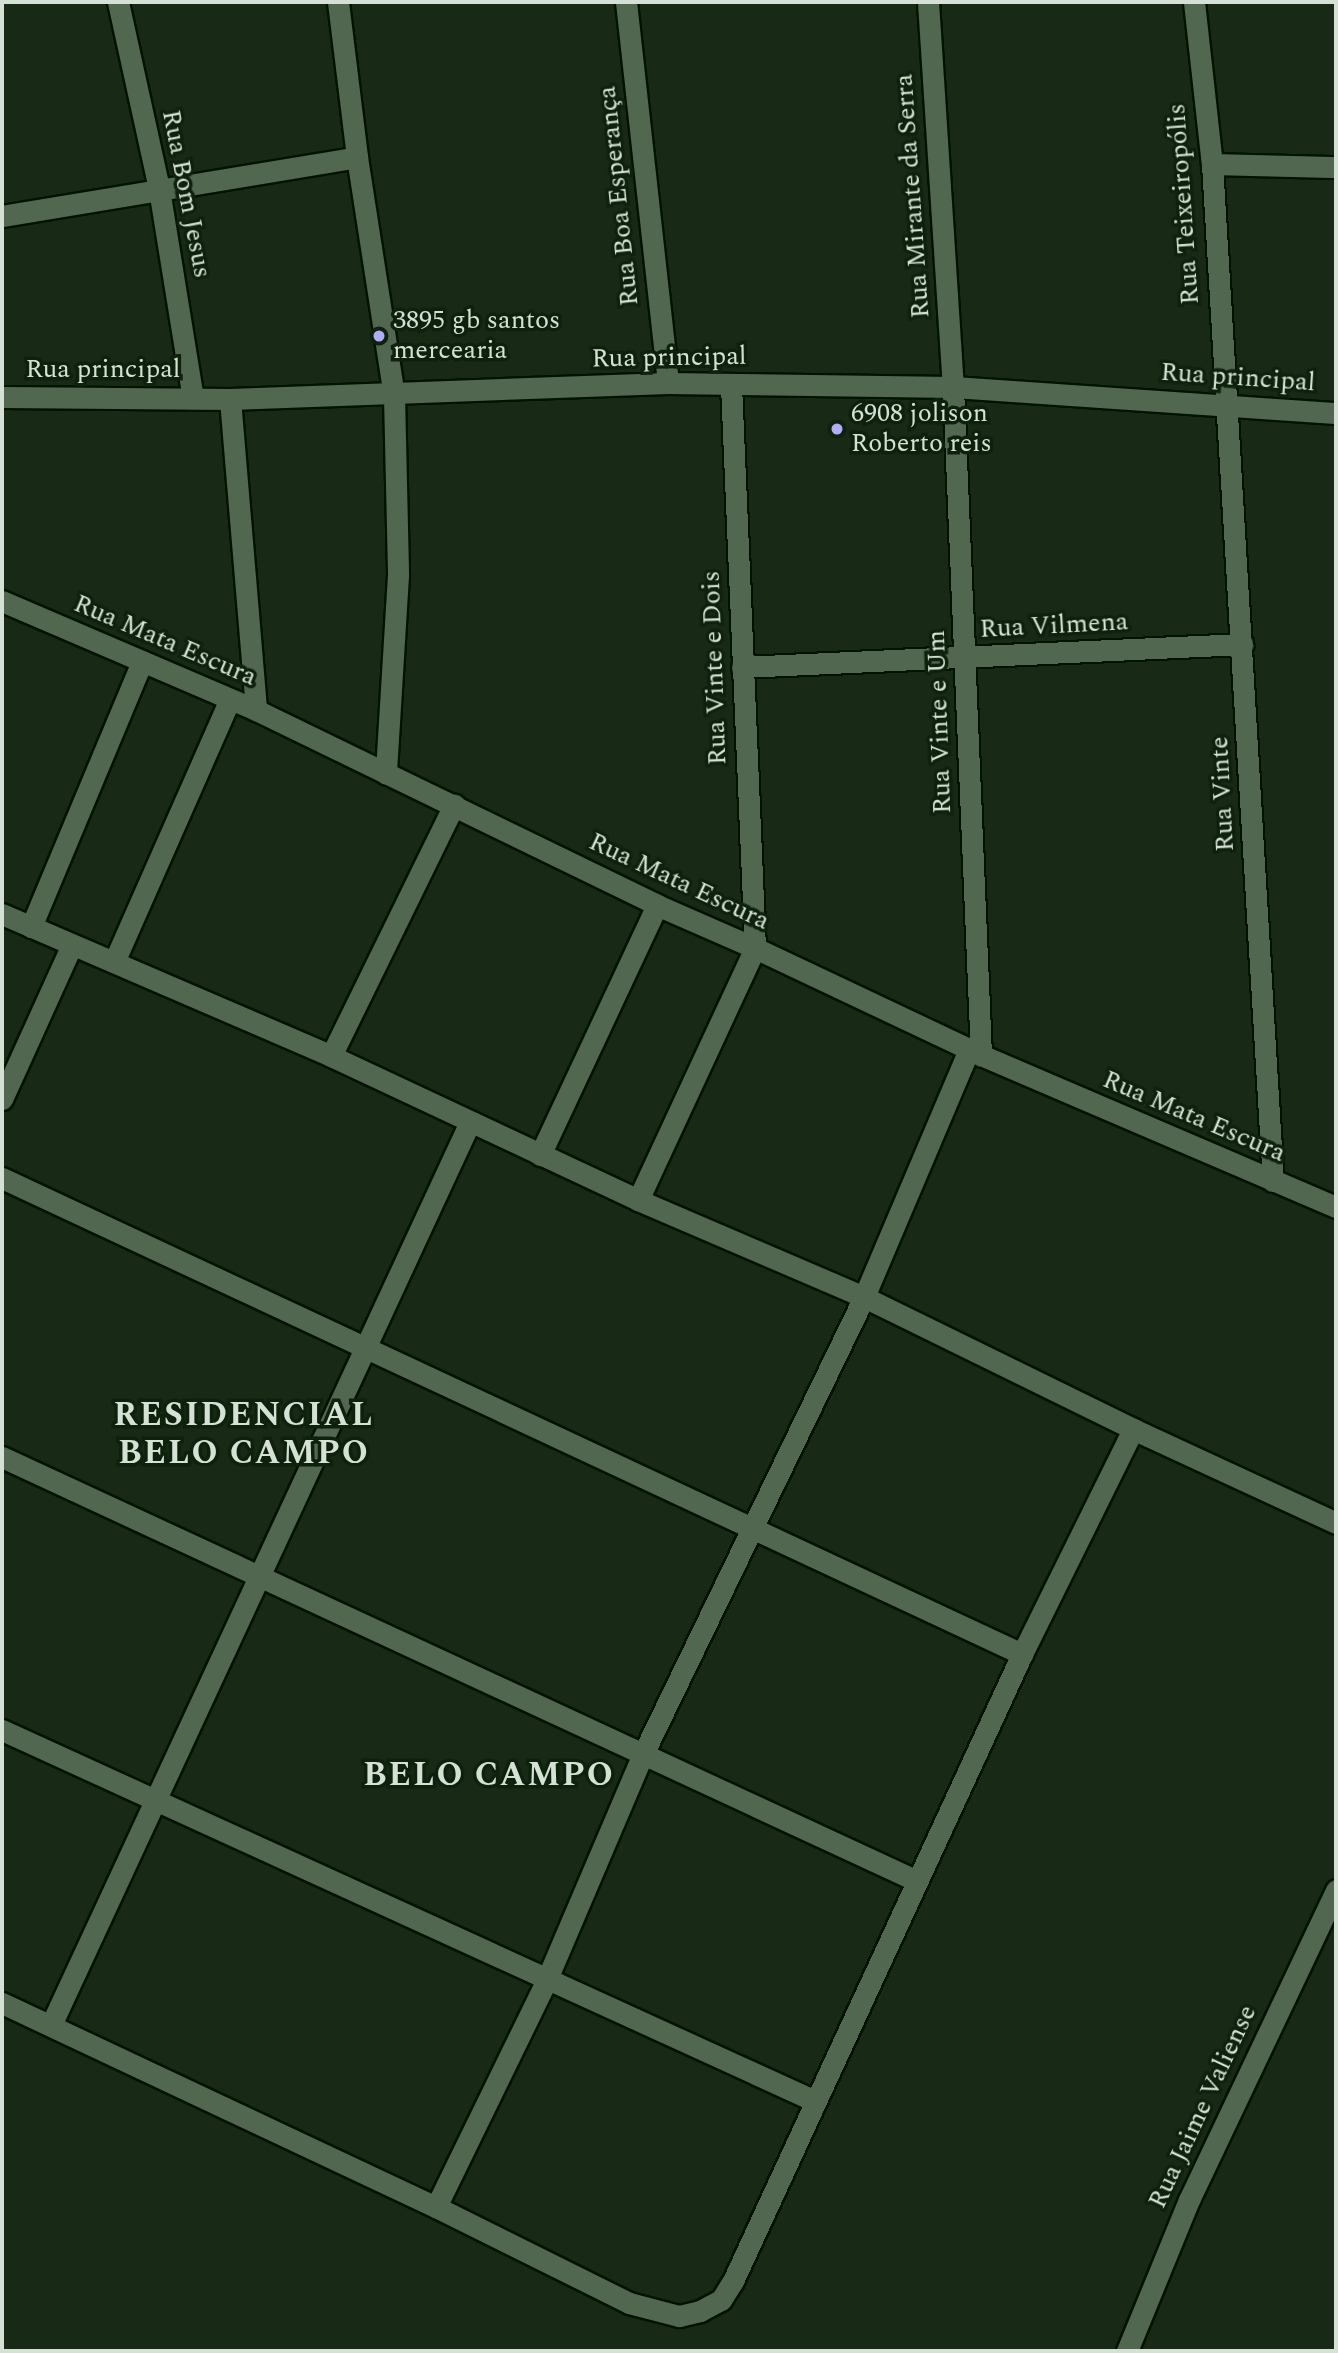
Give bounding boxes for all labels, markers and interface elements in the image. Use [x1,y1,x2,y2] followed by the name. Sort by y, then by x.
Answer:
[889,73,937,319] street label: Rua Mirante da Serra
[592,84,646,308] street label: Rua Boa Esperança
[1161,102,1207,306] street label: Rua Teixeiropólis
[154,107,218,281] street label: Rua Bom Jesus
[393,305,560,366] place label: 3895 gb santos mercearia
[371,328,387,344] marker: 3895 gb santos mercearia
[591,341,747,375] street label: Rua principal
[25,354,181,386] street label: Rua principal
[1160,357,1316,399] street label: Rua principal
[851,398,992,460] place label: 6908 jolison Roberto reis
[829,421,845,437] marker: 6908 jolison Roberto reis
[696,570,734,766] street label: Rua Vinte e Dois
[69,588,261,694] street label: Rua Mata Escura
[979,607,1129,645] street label: Rua Vilmena
[921,630,959,814] street label: Rua Vinte e Um
[1204,736,1242,852] street label: Rua Vinte
[584,827,774,937] street label: Rua Mata Escura
[1098,1064,1290,1170] street label: Rua Mata Escura
[115,1396,373,1474] district label: RESIDENCIAL BELO CAMPO
[365,1756,613,1796] district label: BELO CAMPO
[1142,2000,1264,2214] street label: Rua Jaime Valiense

